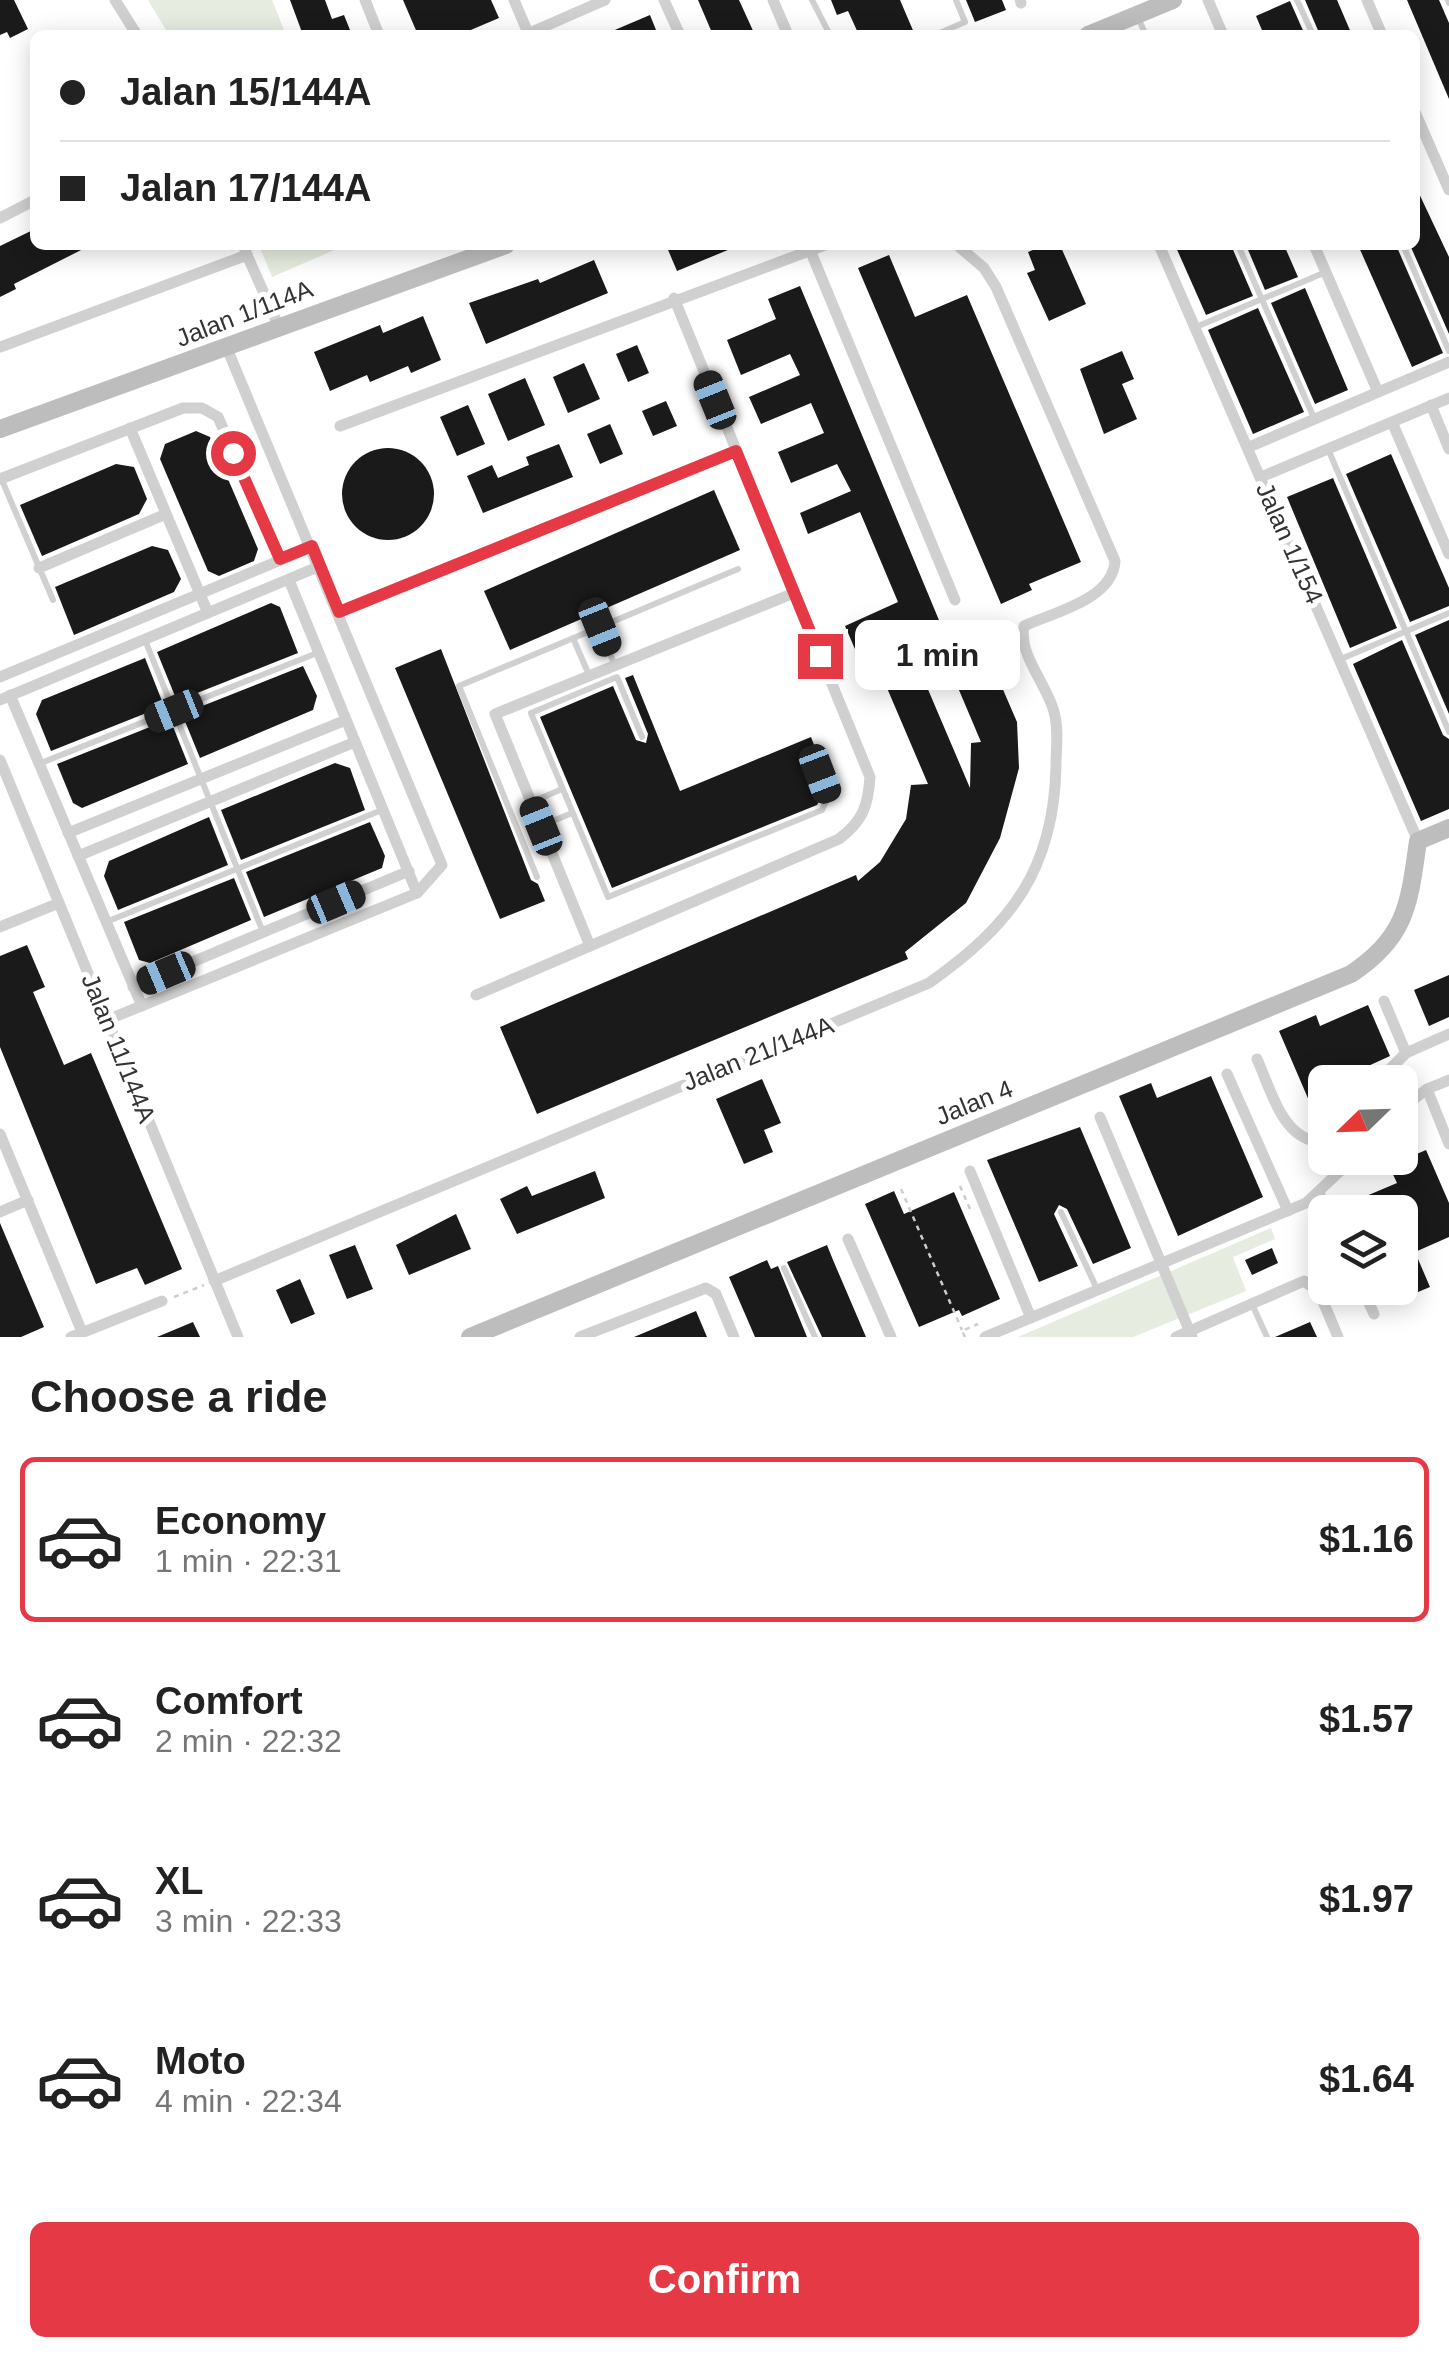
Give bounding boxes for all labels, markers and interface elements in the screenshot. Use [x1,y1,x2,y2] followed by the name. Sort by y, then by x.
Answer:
[120,71,371,113] text: Jalan 15/144A
[120,167,371,209] text: Jalan 17/144A
[172,274,317,352] street label: Jalan 1/114A
[690,367,740,433] car
[211,431,256,476] route start
[1251,478,1329,608] street label: Jalan 1/154
[575,594,625,660] car
[855,621,1020,691] callout: 1 min
[798,634,843,679] route end
[896,637,979,673] text: 1 min
[141,686,207,736] car
[795,741,845,807] car
[516,793,566,859] car
[303,876,369,928] car
[133,947,199,999] car
[76,970,162,1127] street label: Jalan 11/144A
[679,1010,838,1096] street label: Jalan 21/144A
[1308,1065,1418,1175] north arrow
[1308,1065,1418,1305] map controls
[931,1074,1017,1130] street label: Jalan 4
[1308,1195,1418,1305] button: layers
[30,1371,328,1422] text: Choose a ride
[35,1495,125,1585] icon: car
[155,1500,326,1542] text: Economy
[1319,1518,1414,1560] text: $1.16
[155,1543,342,1579] text: 1 min · 22:31
[35,1675,125,1765] icon: car
[155,1680,303,1722] text: Comfort
[1319,1698,1414,1740] text: $1.57
[155,1723,342,1759] text: 2 min · 22:32
[35,1855,125,1945] icon: car
[155,1860,204,1902] text: XL
[1319,1878,1414,1920] text: $1.97
[155,1903,342,1939] text: 3 min · 22:33
[35,2035,125,2125] icon: car
[155,2040,246,2082] text: Moto
[1319,2058,1414,2100] text: $1.64
[155,2083,342,2119] text: 4 min · 22:34
[30,2222,1419,2337] button: Confirm

